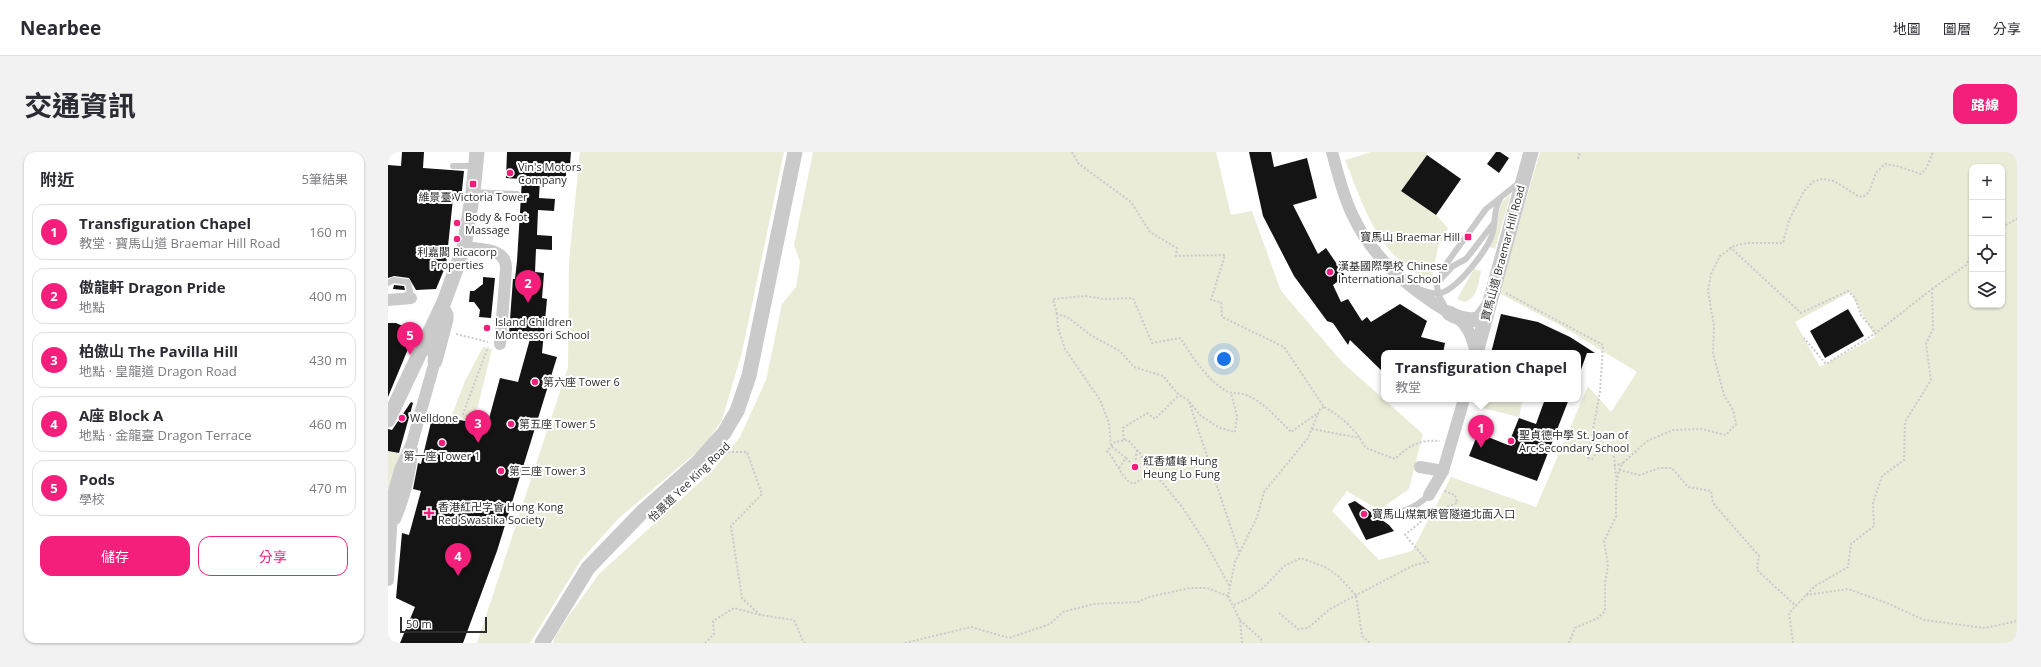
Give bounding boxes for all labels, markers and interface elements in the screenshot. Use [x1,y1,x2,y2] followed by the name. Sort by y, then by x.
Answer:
[20,15,101,41] text: Nearbee
[1893,19,1921,38] text: 地圖
[1943,19,1971,38] text: 圖層
[1993,19,2021,38] text: 分享
[1953,84,2017,124] button: 路線
[24,86,136,124] text: 交通資訊
[518,159,581,187] place label: Vin's Motors Company
[1969,164,2005,308] map controls
[1969,164,2005,200] button: +
[40,168,74,191] text: 附近
[505,168,515,178] marker: Vin's Motors Company
[302,170,348,188] text: 5筆結果
[468,179,478,189] marker: 維景臺 Victoria Tower
[1477,183,1528,322] street label: 寶馬山道 Braemar Hill Road
[418,189,528,204] place label: 維景臺 Victoria Tower
[1969,200,2005,236] button: −
[465,209,528,237] place label: Body & Foot Massage
[79,213,251,233] text: Transfiguration Chapel
[452,218,462,228] marker: Body & Foot Massage
[50,223,58,241] text: 1
[309,223,347,241] text: 160 m
[1360,229,1460,244] place label: 寶馬山 Braemar Hill
[1463,232,1473,242] marker: 寶馬山 Braemar Hill
[79,234,281,252] text: 教堂 · 寶馬山道 Braemar Hill Road
[452,234,462,244] marker: 利嘉閣 Ricacorp Properties
[1969,236,2005,272] button: locate
[417,244,497,272] place label: 利嘉閣 Ricacorp Properties
[1338,258,1448,286] place label: 漢基國際學校 Chinese International School
[1325,267,1335,277] marker: 漢基國際學校 Chinese International School
[515,270,541,303] pin: 2
[1969,272,2005,308] button: layers
[79,277,226,297] text: 傲龍軒 Dragon Pride
[50,287,58,305] text: 2
[309,287,347,305] text: 400 m
[79,298,105,316] text: 地點
[495,314,590,342] place label: Island Children Montessori School
[397,322,423,355] pin: 5
[482,323,492,333] marker: Island Children Montessori School
[79,341,238,361] text: 柏傲山 The Pavilla Hill
[1214,349,1234,369] your location
[1381,350,1581,402] popup
[50,351,58,369] text: 3
[309,351,347,369] text: 430 m
[1395,357,1567,377] text: Transfiguration Chapel
[79,362,237,380] text: 地點 · 皇龍道 Dragon Road
[543,374,620,389] place label: 第六座 Tower 6
[530,377,540,387] marker: 第六座 Tower 6
[1395,378,1421,396] text: 教堂
[79,405,163,425] text: A座 Block A
[410,410,458,425] place label: Welldone
[465,410,491,443] pin: 3
[397,413,407,423] marker: Welldone
[50,415,58,433] text: 4
[309,415,347,433] text: 460 m
[1468,415,1494,448] pin: 1
[519,416,596,431] place label: 第五座 Tower 5
[506,419,516,429] marker: 第五座 Tower 5
[79,426,252,444] text: 地點 · 金龍臺 Dragon Terrace
[1519,427,1629,455] place label: 聖貞德中學 St. Joan of Arc Secondary School
[1506,436,1516,446] marker: 聖貞德中學 St. Joan of Arc Secondary School
[437,438,447,448] marker: 第一座 Tower 1
[644,439,733,525] street label: 怡景道 Yee King Road
[404,448,480,463] place label: 第一座 Tower 1
[1143,453,1220,481] place label: 紅香爐峰 Hung Heung Lo Fung
[1130,462,1140,472] marker: 紅香爐峰 Hung Heung Lo Fung
[509,463,586,478] place label: 第三座 Tower 3
[496,466,506,476] marker: 第三座 Tower 3
[79,469,115,489] text: Pods
[50,479,58,497] text: 5
[309,479,347,497] text: 470 m
[79,490,105,508] text: 學校
[438,499,563,527] place label: 香港紅卍字會 Hong Kong Red Swastika Society
[1372,506,1515,521] place label: 寶馬山煤氣喉管隧道北面入口
[423,507,435,519] marker: 香港紅卍字會 Hong Kong Red Swastika Society
[1359,509,1369,519] marker: 寶馬山煤氣喉管隧道北面入口
[40,536,190,576] button: 儲存
[198,536,348,576] button: 分享
[445,543,471,576] pin: 4
[400,615,487,634] scale bar
[406,616,432,631] text: 50 m

